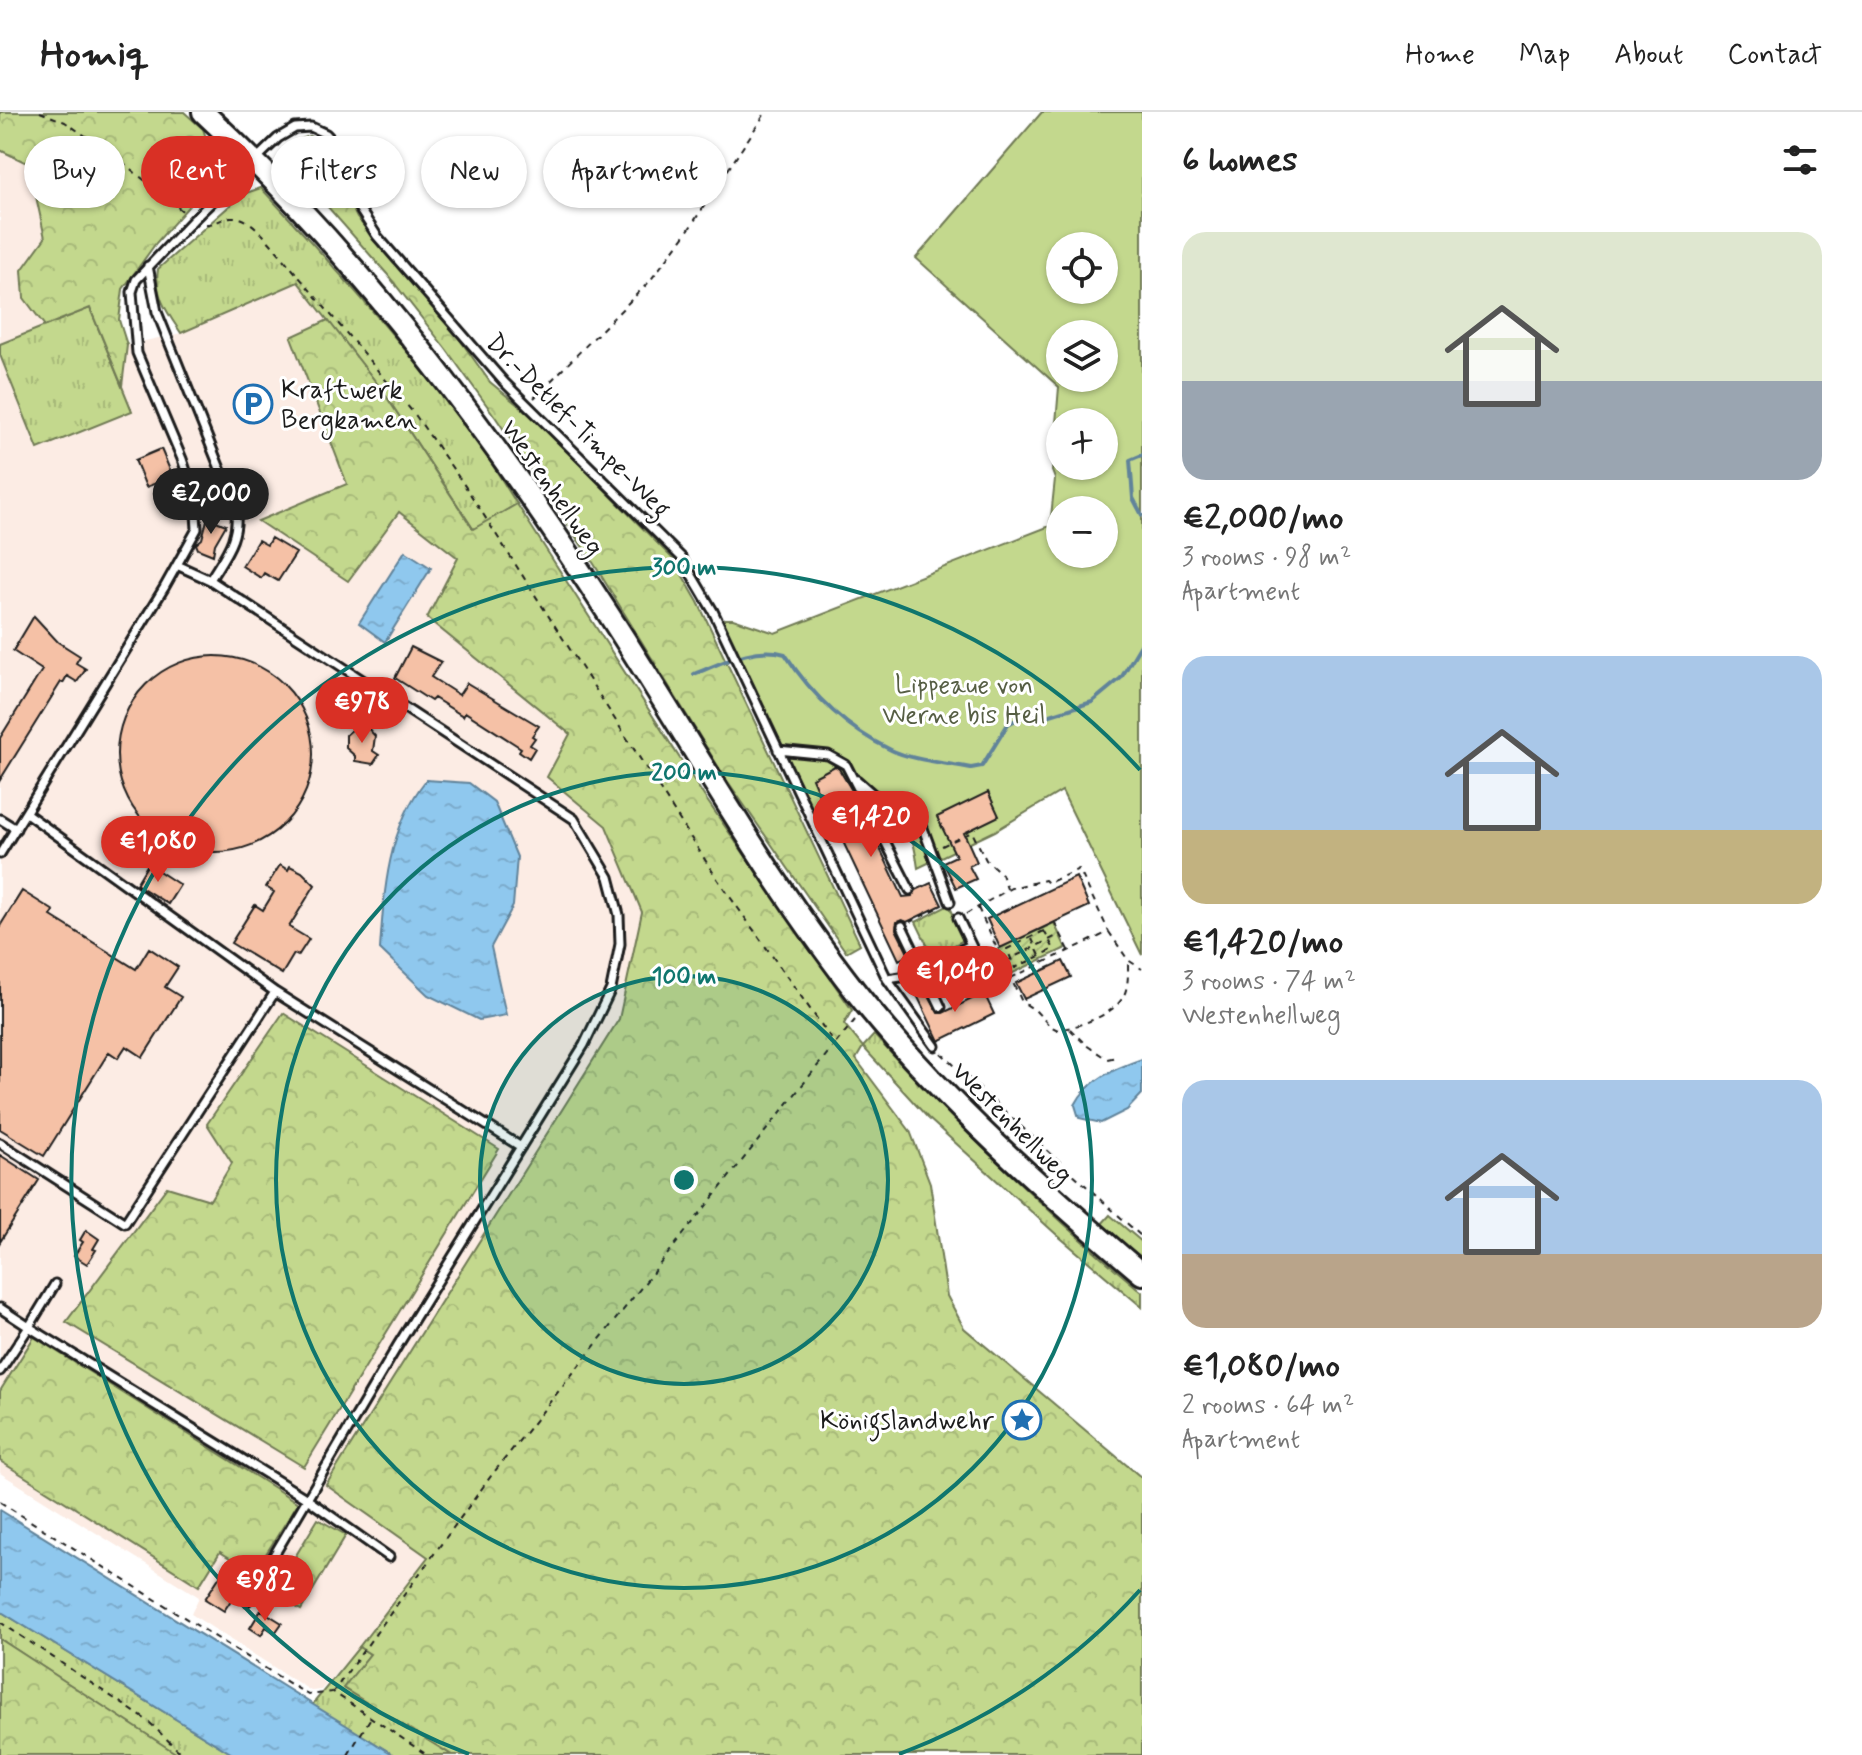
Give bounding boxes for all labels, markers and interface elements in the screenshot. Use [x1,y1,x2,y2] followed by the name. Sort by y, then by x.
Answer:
[40,31,149,80] text: Homiq
[1405,37,1475,74] text: Home
[1519,37,1570,74] text: Map
[1614,37,1683,74] text: About
[1727,37,1822,74] text: Contact
[24,136,125,208] chip: Buy
[141,136,255,208] chip: Rent
[271,136,405,208] chip: Filters
[421,136,527,208] chip: New
[543,136,727,208] chip: Apartment
[1182,138,1297,183] text: 6 homes
[1778,138,1822,182] icon: filters
[1046,232,1118,568] map controls
[1046,232,1118,304] button: locate
[1430,284,1574,428] icon: home
[1046,320,1118,392] button: layers
[475,326,678,529] street label: Dr.-Detlef-Timpe-Weg
[281,374,417,440] place label: Kraftwerk Bergkamen
[232,383,274,425] parking icon: Kraftwerk Bergkamen
[1046,408,1118,480] button: +
[490,413,611,564] street label: Westenhellweg
[146,468,276,536] pin: €2,000
[171,477,251,511] text: €2,000
[1046,496,1118,568] button: −
[1182,496,1344,541] text: €2,000/mo
[1182,541,1351,575] text: 3 rooms · 98 m²
[652,553,716,584] text: 300 m
[1182,575,1300,609] text: Apartment
[882,669,1046,733] park label: Lippeaue von Werne bis Heil
[315,677,409,745] pin: €978
[334,686,390,720] text: €978
[1430,708,1574,852] icon: home
[651,758,717,789] text: 200 m
[806,791,936,859] pin: €1,420
[831,800,911,834] text: €1,420
[93,816,223,884] pin: €1,080
[119,825,197,859] text: €1,080
[1182,920,1343,965] text: €1,420/mo
[890,946,1020,1014] pin: €1,040
[915,955,995,989] text: €1,040
[652,962,716,993] text: 100 m
[1182,965,1356,999] text: 3 rooms · 74 m²
[1182,999,1341,1033] text: Westenhellweg
[942,1055,1080,1193] street label: Westenhellweg
[1430,1132,1574,1276] icon: home
[670,1166,698,1194] centre of rings
[1182,1344,1340,1389] text: €1,080/mo
[1182,1389,1354,1423] text: 2 rooms · 64 m²
[1001,1399,1043,1441] place icon: Königslandwehr
[820,1405,995,1442] place label: Königslandwehr
[1182,1423,1300,1457] text: Apartment
[218,1555,312,1623] pin: €982
[235,1564,295,1598] text: €982

